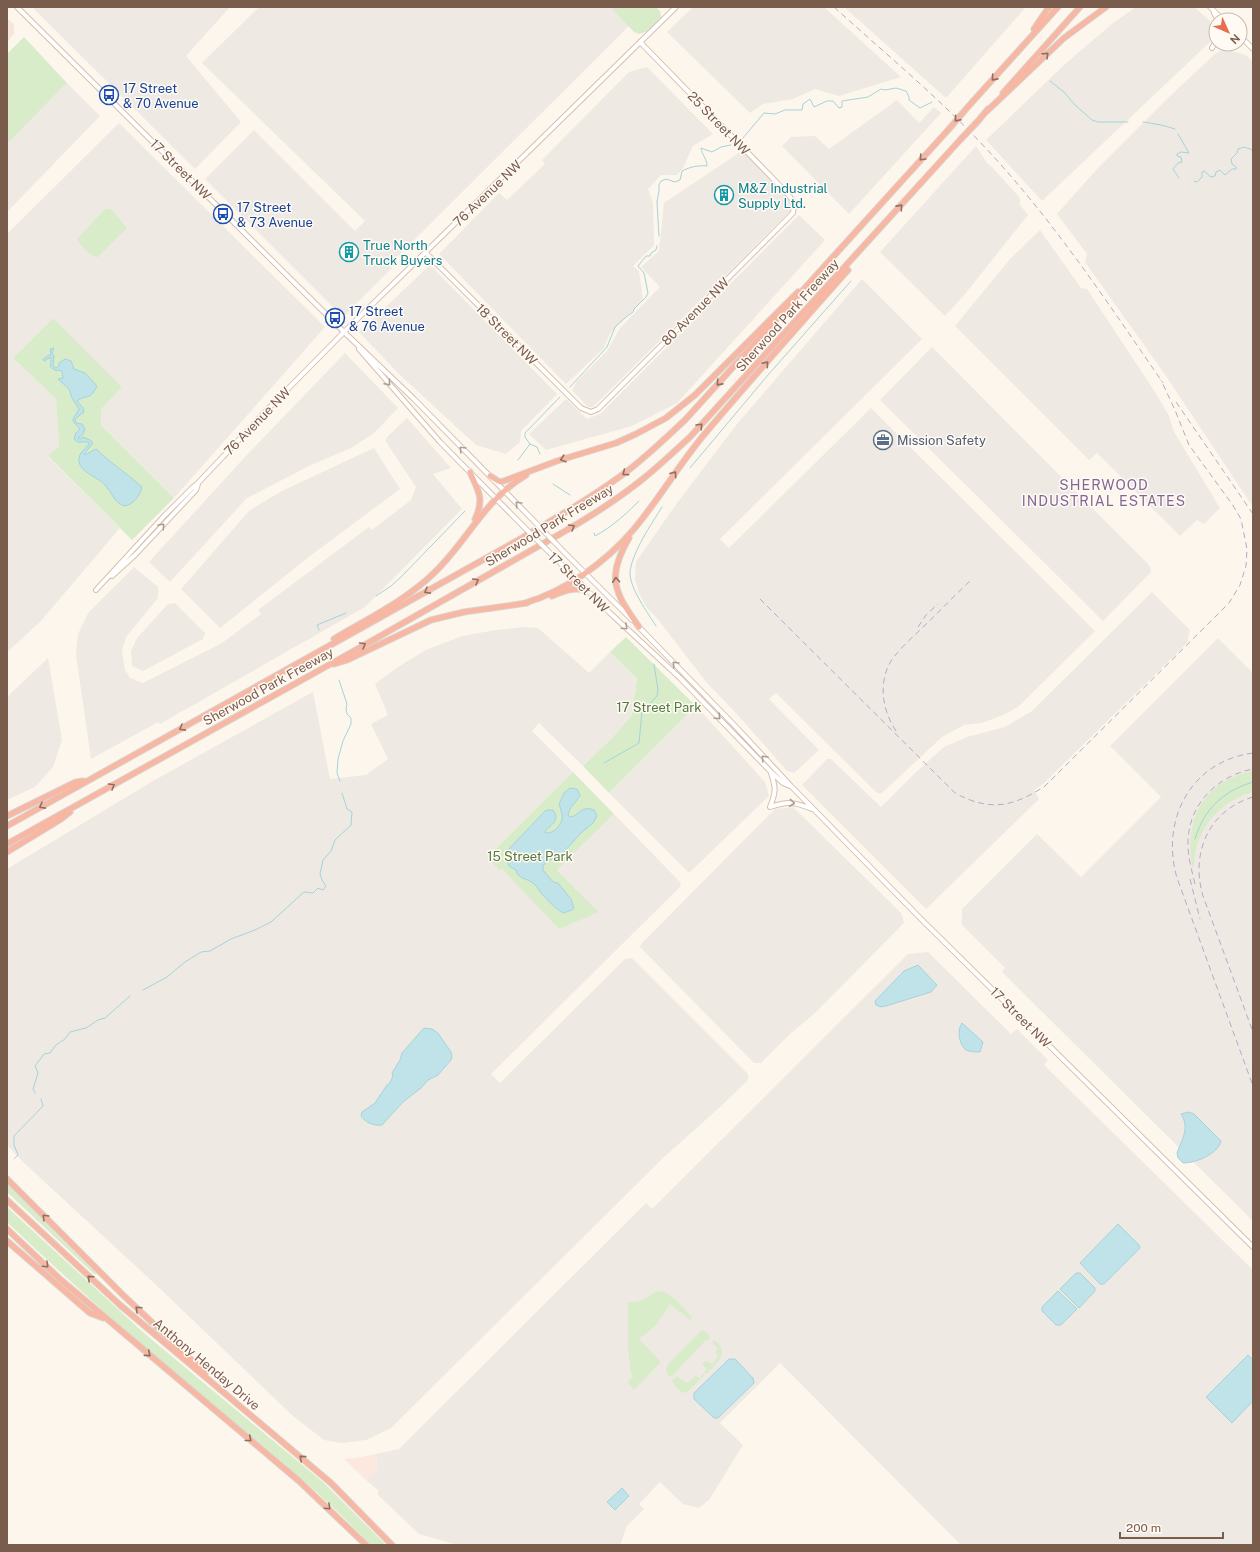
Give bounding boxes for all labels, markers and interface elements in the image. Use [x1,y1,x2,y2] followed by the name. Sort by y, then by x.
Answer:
[1208,12,1248,52] north arrow
[1228,32,1242,46] text: N
[1041,53,1049,60] one-way arrow
[992,73,999,80] one-way arrow
[123,81,199,111] place label: 17 Street & 70 Avenue
[98,84,120,106] bus stop icon: 17 Street & 70 Avenue
[685,88,753,159] street label: 25 Street NW
[955,115,962,122] one-way arrow
[147,136,215,203] street label: 17 Street NW
[919,153,927,161] one-way arrow
[450,157,525,230] street label: 76 Avenue NW
[738,181,828,211] place label: M&Z Industrial Supply Ltd.
[713,184,735,206] building icon: M&Z Industrial Supply Ltd.
[237,200,313,230] place label: 17 Street & 73 Avenue
[212,203,234,225] bus stop icon: 17 Street & 73 Avenue
[895,204,902,211] one-way arrow
[363,238,442,268] place label: True North Truck Buyers
[338,241,360,263] building icon: True North Truck Buyers
[733,256,842,375] street label: Sherwood Park Freeway
[658,274,733,348] street label: 80 Avenue NW
[473,301,541,368] street label: 18 Street NW
[349,304,425,334] place label: 17 Street & 76 Avenue
[324,307,346,329] bus stop icon: 17 Street & 76 Avenue
[762,361,769,368] one-way arrow
[383,378,390,385] one-way arrow
[716,379,723,386] one-way arrow
[221,384,294,458] street label: 76 Avenue NW
[695,423,703,431] one-way arrow
[872,429,894,451] office icon: Mission Safety
[897,433,986,448] place label: Mission Safety
[459,446,467,454] one-way arrow
[560,454,567,463] one-way arrow
[622,468,629,475] one-way arrow
[669,471,677,478] one-way arrow
[1022,477,1186,509] district label: SHERWOOD INDUSTRIAL ESTATES
[483,481,616,570] street label: Sherwood Park Freeway
[515,501,523,509] one-way arrow
[157,523,164,531] one-way arrow
[568,524,575,531] one-way arrow
[545,549,613,616] street label: 17 Street NW
[611,577,620,583] one-way arrow
[472,578,479,586] one-way arrow
[424,586,431,593] one-way arrow
[620,622,627,629] one-way arrow
[359,643,366,650] one-way arrow
[200,644,336,729] street label: Sherwood Park Freeway
[672,661,680,669] one-way arrow
[616,700,702,715] park label: 17 Street Park
[713,712,721,720] one-way arrow
[178,723,186,730] one-way arrow
[762,755,769,763] one-way arrow
[107,783,115,790] one-way arrow
[789,799,795,808] one-way arrow
[39,801,46,809] one-way arrow
[487,849,573,864] park label: 15 Street Park
[987,984,1055,1051] street label: 17 Street NW
[42,1214,50,1222] one-way arrow
[41,1261,48,1268] one-way arrow
[87,1275,95,1282] one-way arrow
[135,1306,143,1314] one-way arrow
[150,1315,263,1413] street label: Anthony Henday Drive
[144,1350,151,1357] one-way arrow
[245,1435,252,1442] one-way arrow
[299,1455,307,1462] one-way arrow
[323,1502,331,1510] one-way arrow
[1120,1514,1223,1540] scale bar
[1126,1521,1161,1535] text: 200 m

